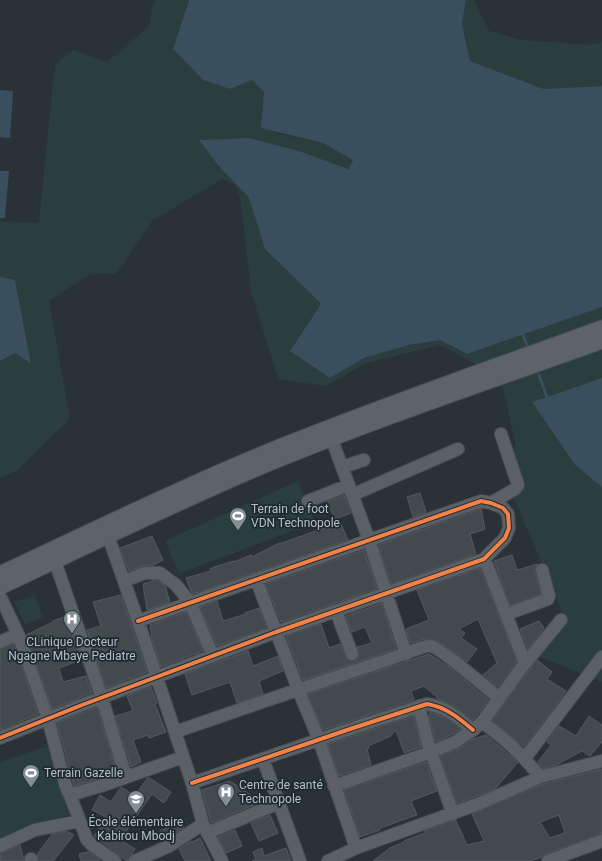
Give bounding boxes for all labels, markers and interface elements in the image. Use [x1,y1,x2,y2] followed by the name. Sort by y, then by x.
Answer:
[251,502,340,530] place label: Terrain de foot VDN Technopole
[228,506,248,531] sports icon: Terrain de foot VDN Technopole
[62,609,82,634] hospital icon: CLinique Docteur Ngagne Mbaye Pediatre
[8,635,136,663] place label: CLinique Docteur Ngagne Mbaye Pediatre
[21,763,41,788] sports icon: Terrain Gazelle
[44,766,123,780] place label: Terrain Gazelle
[239,778,323,806] place label: Centre de santé Technopole
[216,782,236,807] hospital icon: Centre de santé Technopole
[126,789,146,814] school or university icon: École élémentaire Kabirou Mbodj
[89,814,183,843] place label: École élémentaire Kabirou Mbodj

